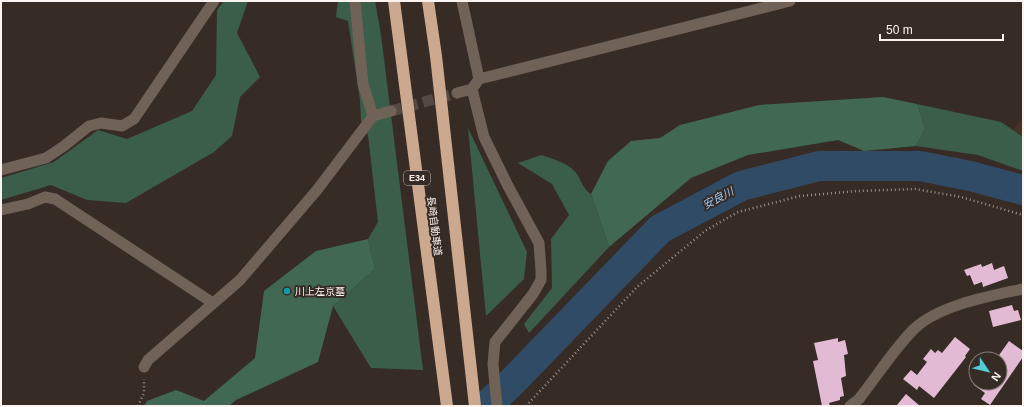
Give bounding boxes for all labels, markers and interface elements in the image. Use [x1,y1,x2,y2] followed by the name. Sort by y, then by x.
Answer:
[880,16,1003,42] scale bar
[886,23,913,37] text: 50 m
[404,171,430,185] road number: E34
[701,184,736,211] water label: 安良川
[425,196,444,257] street label: 長崎自動車道
[282,286,292,296] marker: 川上左京墓
[295,286,345,297] place label: 川上左京墓
[968,351,1008,391] north arrow
[989,370,1003,383] text: N

